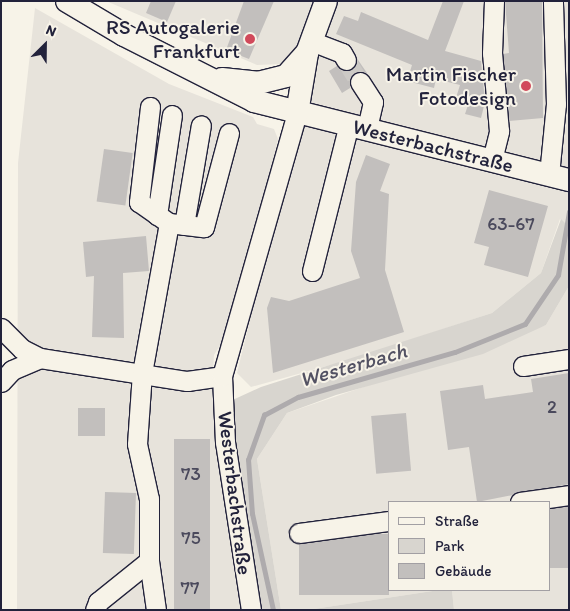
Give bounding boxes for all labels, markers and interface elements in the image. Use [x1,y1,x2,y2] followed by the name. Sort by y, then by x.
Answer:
[106,14,240,64] place label: RS Autogalerie Frankfurt
[20,20,70,70] north arrow
[43,21,59,40] text: N
[244,33,256,45] marker: RS Autogalerie Frankfurt
[386,61,516,111] place label: Martin Fischer Fotodesign
[520,80,532,92] marker: Martin Fischer Fotodesign
[350,114,516,178] street label: Westerbachstraße
[487,213,535,235] house number: 63-67
[296,337,410,393] water label: Westerbach
[547,396,557,418] house number: 2
[212,410,258,576] street label: Westerbachstraße
[181,463,201,485] house number: 73
[388,501,550,591] legend
[435,512,479,530] text: Straße
[181,527,201,549] house number: 75
[435,537,465,555] text: Park
[435,562,492,580] text: Gebäude
[181,577,199,599] house number: 77

